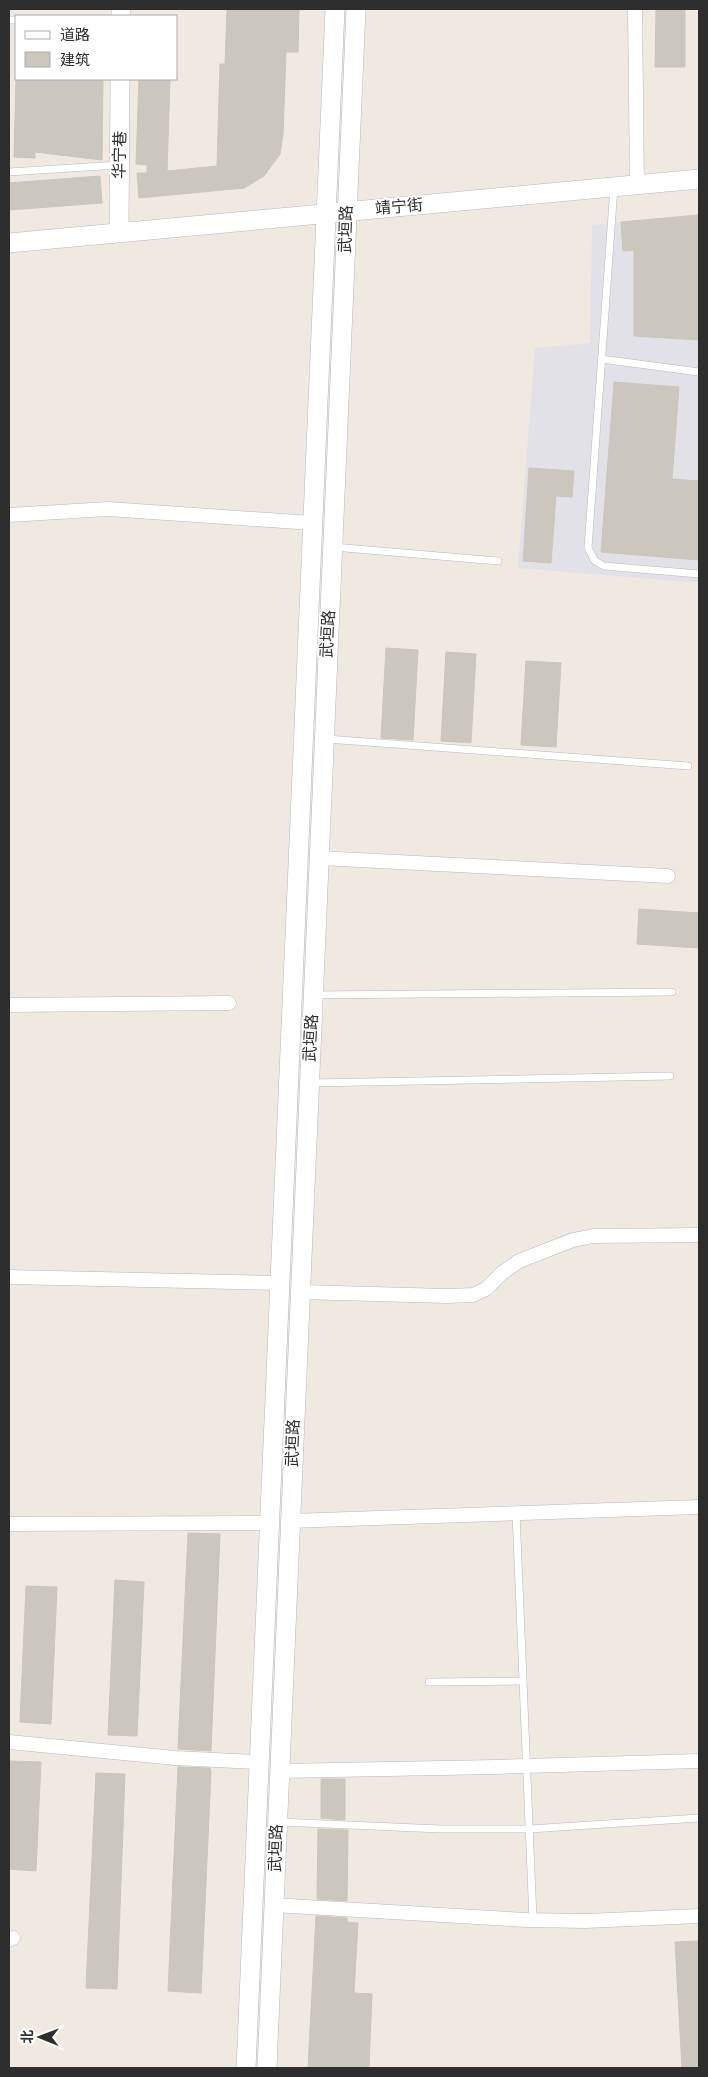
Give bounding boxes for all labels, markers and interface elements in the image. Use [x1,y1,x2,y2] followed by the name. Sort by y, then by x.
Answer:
[15,15,178,80] legend
[60,25,90,45] text: 道路
[60,50,90,70] text: 建筑
[109,131,131,179] street label: 华宁巷
[374,194,424,220] street label: 靖宁街
[334,205,358,253] street label: 武垣路
[316,609,340,659] street label: 武垣路
[299,1013,323,1063] street label: 武垣路
[281,1419,305,1467] street label: 武垣路
[264,1824,288,1872] street label: 武垣路
[15,2012,65,2062] north arrow
[18,2030,37,2044] text: 北

